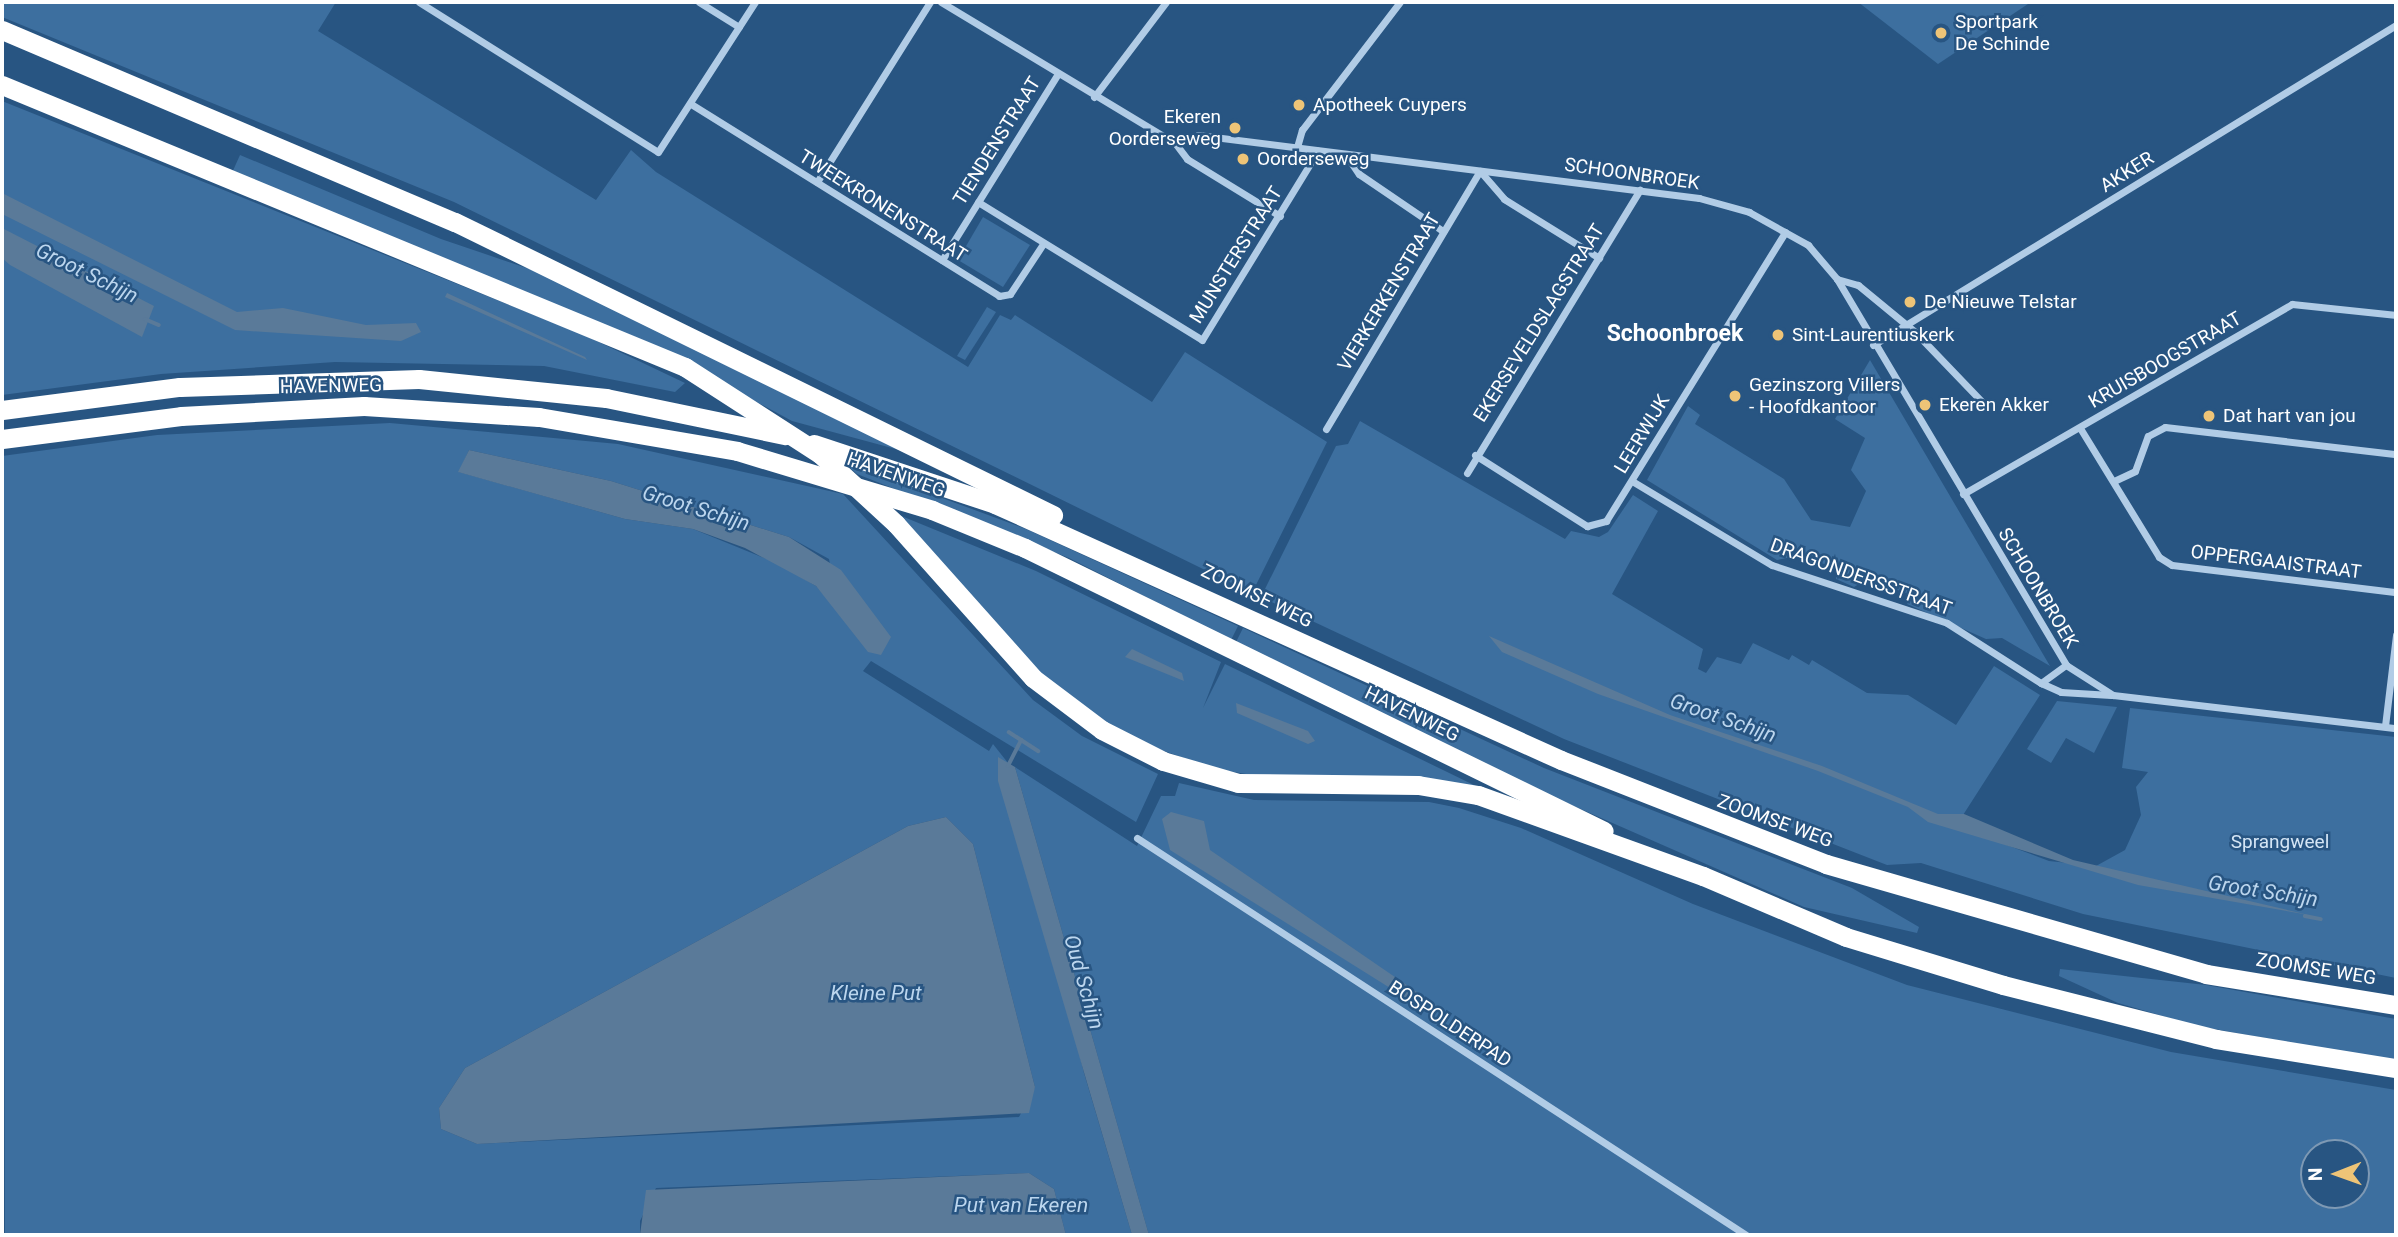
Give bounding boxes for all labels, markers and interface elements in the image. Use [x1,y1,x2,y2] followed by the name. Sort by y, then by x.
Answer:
[1955,11,2050,55] place label: Sportpark De Schinde
[1933,25,1949,41] marker: Sportpark De Schinde
[948,73,1046,209] street label: TIENDENSTRAAT
[1313,94,1467,116] place label: Apotheek Cuypers
[1291,97,1307,113] marker: Apotheek Cuypers
[1109,106,1221,150] place label: Ekeren Oorderseweg
[1227,120,1243,136] marker: Ekeren Oorderseweg
[795,145,971,267] street label: TWEEKRONENSTRAAT
[2096,147,2158,197] street label: AKKER
[1257,148,1369,170] place label: Oorderseweg
[1235,151,1251,167] marker: Oorderseweg
[1563,153,1701,195] street label: SCHOONBROEK
[1185,182,1287,328] street label: MUNSTERSTRAAT
[1333,209,1445,375] street label: VIERKERKENSTRAAT
[1469,220,1609,426] street label: EKERSEVELDSLAGSTRAAT
[32,237,142,309] water label: Groot Schijn
[1924,291,2077,313] place label: De Nieuwe Telstar
[1902,294,1918,310] marker: De Nieuwe Telstar
[2085,307,2245,413] street label: KRUISBOOGSTRAAT
[1607,320,1743,348] district label: Schoonbroek
[1792,324,1954,346] place label: Sint-Laurentiuskerk
[1770,327,1786,343] marker: Sint-Laurentiuskerk
[280,374,382,398] street label: HAVENWEG
[1749,374,1900,418] place label: Gezinszorg Villers - Hoofdkantoor
[1727,388,1743,404] marker: Gezinszorg Villers - Hoofdkantoor
[1610,390,1674,478] street label: LEERWIJK
[1939,394,2049,416] place label: Ekeren Akker
[1917,397,1933,413] marker: Ekeren Akker
[2223,405,2356,427] place label: Dat hart van jou
[2201,408,2217,424] marker: Dat hart van jou
[844,448,948,502] street label: HAVENWEG
[639,480,753,536] water label: Groot Schijn
[1993,524,2083,652] street label: SCHOONBROEK
[1767,534,1955,620] street label: DRAGONDERSSTRAAT
[2189,540,2363,584] street label: OPPERGAAISTRAAT
[1198,559,1316,633] street label: ZOOMSE WEG
[1361,681,1463,747] street label: HAVENWEG
[1667,688,1779,748] water label: Groot Schijn
[1714,790,1836,852] street label: ZOOMSE WEG
[2231,831,2329,853] park label: Sprangweel
[2206,870,2320,912] water label: Groot Schijn
[1059,932,1109,1032] water label: Oud Schijn
[2254,948,2378,990] street label: ZOOMSE WEG
[1384,976,1516,1072] street label: BOSPOLDERPAD
[830,980,922,1006] water label: Kleine Put
[2300,1139,2370,1209] north arrow
[2304,1167,2327,1181] text: N
[954,1192,1088,1218] water label: Put van Ekeren

